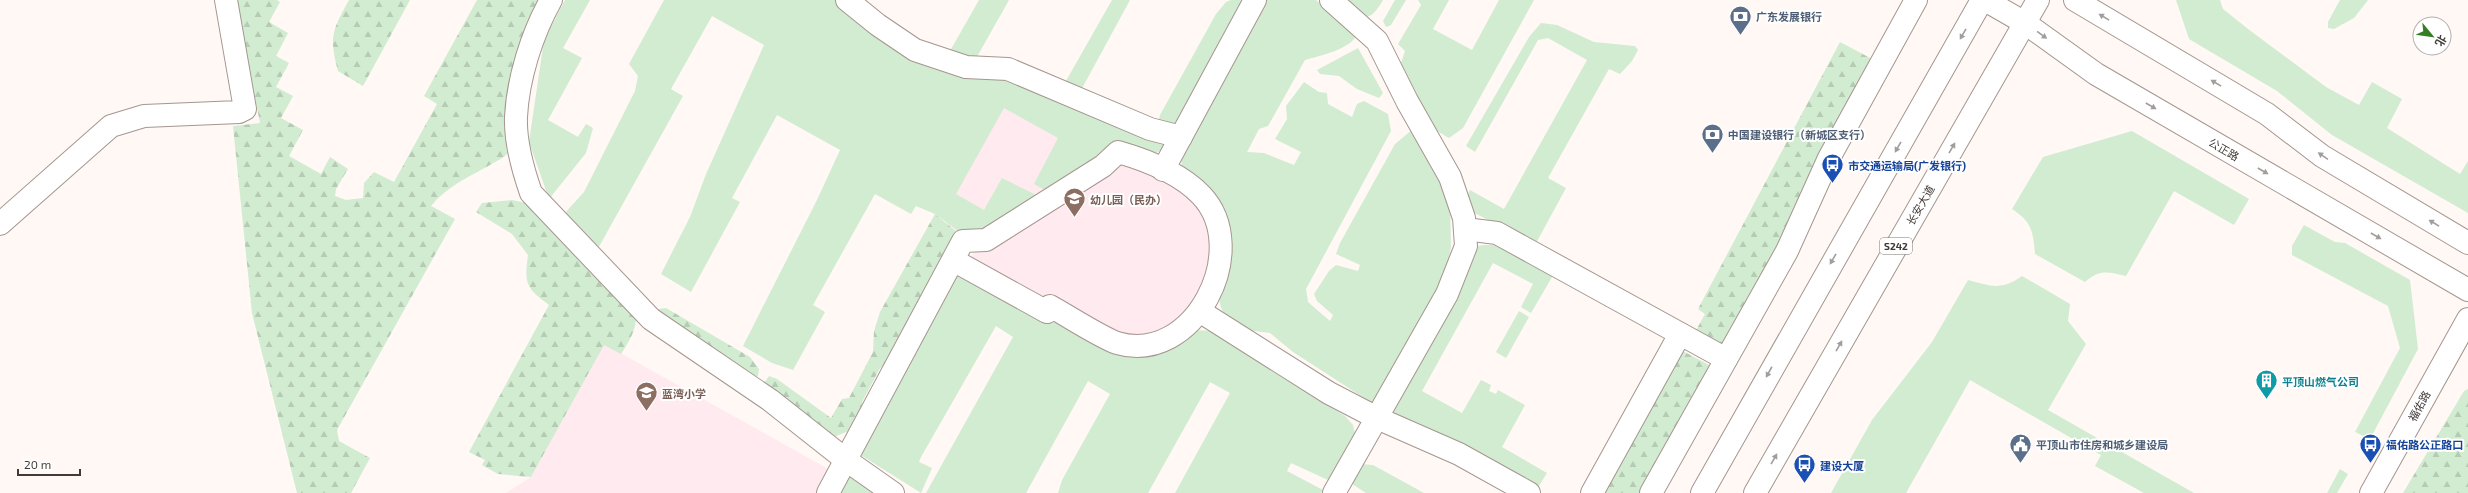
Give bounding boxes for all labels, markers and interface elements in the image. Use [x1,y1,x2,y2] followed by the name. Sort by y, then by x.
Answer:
[1728,3,1754,36] bank icon: 广东发展银行
[1756,10,1822,23] place label: 广东发展银行
[2099,13,2109,21] one-way arrow
[2412,16,2452,56] north arrow
[1959,28,1966,40] one-way arrow
[2037,31,2047,39] one-way arrow
[2433,33,2450,49] text: 北
[2210,80,2222,87] one-way arrow
[2145,102,2157,109] one-way arrow
[1699,121,1725,154] bank icon: 中国建设银行（新城区支行）
[1728,128,1871,141] place label: 中国建设银行（新城区支行）
[2206,135,2242,163] street label: 公正路
[1894,141,1901,153] one-way arrow
[1949,143,1956,154] one-way arrow
[1819,152,1845,185] bus stop icon: 市交通运输局(广发银行)
[2318,152,2328,160] one-way arrow
[1848,159,1966,172] place label: 市交通运输局(广发银行)
[2257,168,2269,175] one-way arrow
[1903,183,1937,227] street label: 长安大道
[1061,186,1087,219] school or university icon: 幼儿园（民办）
[1090,193,1167,206] place label: 幼儿园（民办）
[2429,219,2439,227] one-way arrow
[2370,233,2382,240] one-way arrow
[1880,238,1912,254] road number: S242
[1830,253,1837,265] one-way arrow
[1835,340,1842,352] one-way arrow
[1765,366,1772,378] one-way arrow
[2253,368,2279,401] building icon: 平顶山燃气公司
[2282,375,2359,388] place label: 平顶山燃气公司
[633,380,659,413] school or university icon: 蓝湾小学
[662,387,706,400] place label: 蓝湾小学
[2405,388,2433,424] street label: 福佑路
[2008,431,2034,464] public building icon: 平顶山市住房和城乡建设局
[2357,431,2383,464] bus stop icon: 福佑路公正路口
[2036,438,2168,451] place label: 平顶山市住房和城乡建设局
[2386,438,2463,451] place label: 福佑路公正路口
[18,451,80,477] scale bar
[1791,452,1817,485] bus stop icon: 建设大厦
[1771,453,1778,465] one-way arrow
[24,457,51,471] text: 20 m
[1820,459,1864,472] place label: 建设大厦

